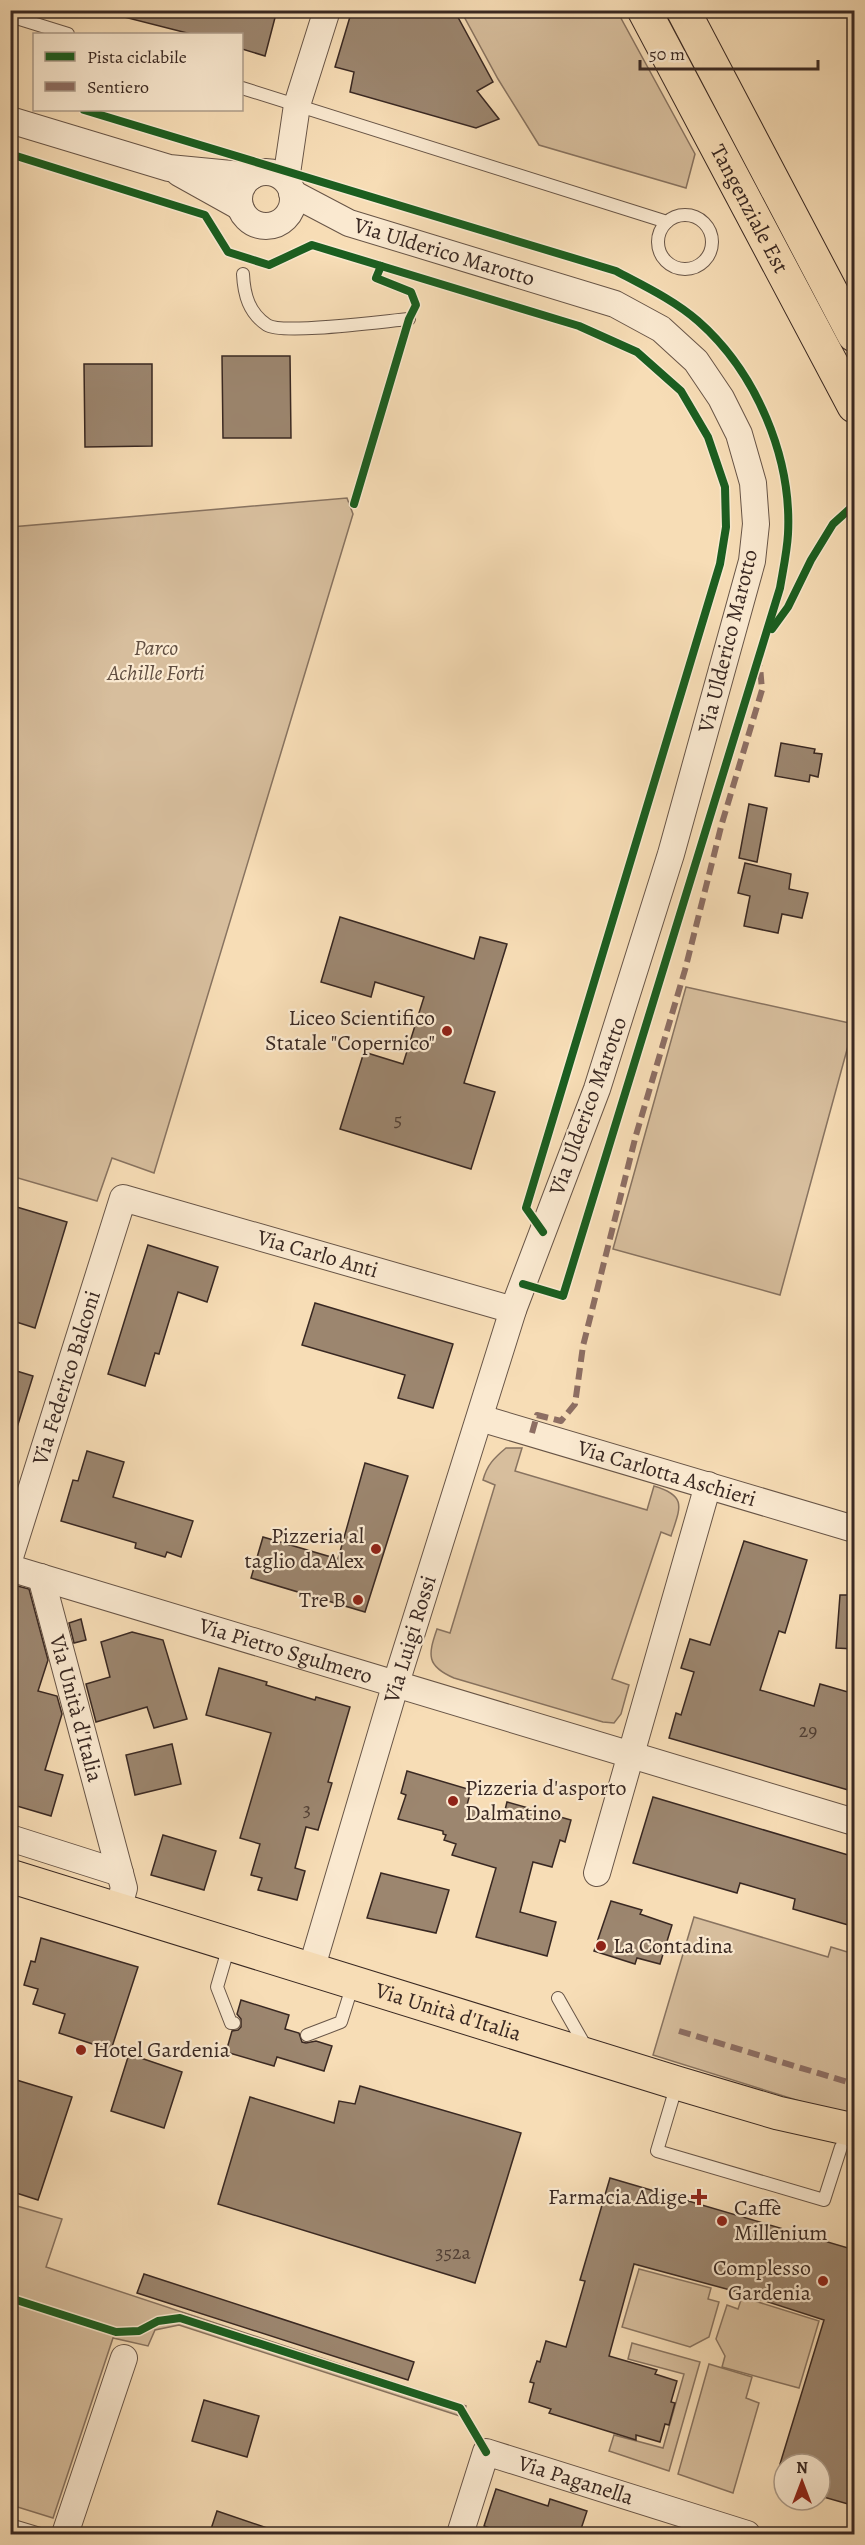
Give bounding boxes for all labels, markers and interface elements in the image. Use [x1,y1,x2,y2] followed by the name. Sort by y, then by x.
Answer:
[33,33,243,111] legend
[640,33,818,71] scale bar
[649,42,685,66] text: 50 m
[87,45,187,69] text: Pista ciclabile
[87,75,149,99] text: Sentiero
[703,139,796,278] street label: Tangenziale Est
[349,210,538,294] street label: Via Ulderico Marotto
[691,546,765,737] street label: Via Ulderico Marotto
[106,633,205,688] park label: Parco Achille Forti
[265,1003,435,1058] place label: Liceo Scientifico Statale "Copernico"
[541,1013,634,1200] street label: Via Ulderico Marotto
[440,1024,454,1038] marker: Liceo Scientifico Statale "Copernico"
[394,1106,402,1133] house number: 5
[253,1222,382,1286] street label: Via Carlo Anti
[25,1287,108,1470] street label: Via Federico Balconi
[573,1433,760,1514] street label: Via Carlotta Aschieri
[245,1521,365,1576] place label: Pizzeria al taglio da Alex
[369,1542,383,1556] marker: Pizzeria al taglio da Alex
[376,1572,444,1707] street label: Via Luigi Rossi
[299,1585,346,1615] place label: Tre B
[351,1593,365,1607] marker: Tre B
[195,1610,376,1691] street label: Via Pietro Sgulmero
[42,1631,110,1786] street label: Via Unità d'Italia
[799,1717,817,1744] house number: 29
[465,1773,626,1828] place label: Pizzeria d'asporto Dalmatino
[446,1794,460,1808] marker: Pizzeria d'asporto Dalmatino
[303,1796,311,1823] house number: 3
[613,1931,734,1961] place label: La Contadina
[594,1939,608,1953] marker: La Contadina
[371,1975,526,2049] street label: Via Unità d'Italia
[93,2035,231,2065] place label: Hotel Gardenia
[74,2043,88,2057] marker: Hotel Gardenia
[548,2182,687,2212] place label: Farmacia Adige
[692,2190,706,2204] marker: Farmacia Adige
[734,2193,828,2248] place label: Caffè Millenium
[715,2214,729,2228] marker: Caffè Millenium
[435,2239,472,2266] house number: 352a
[713,2253,812,2308] place label: Complesso Gardenia
[816,2274,830,2288] marker: Complesso Gardenia
[513,2448,638,2513] street label: Via Paganella
[772,2452,832,2512] north arrow
[796,2457,808,2479] text: N

